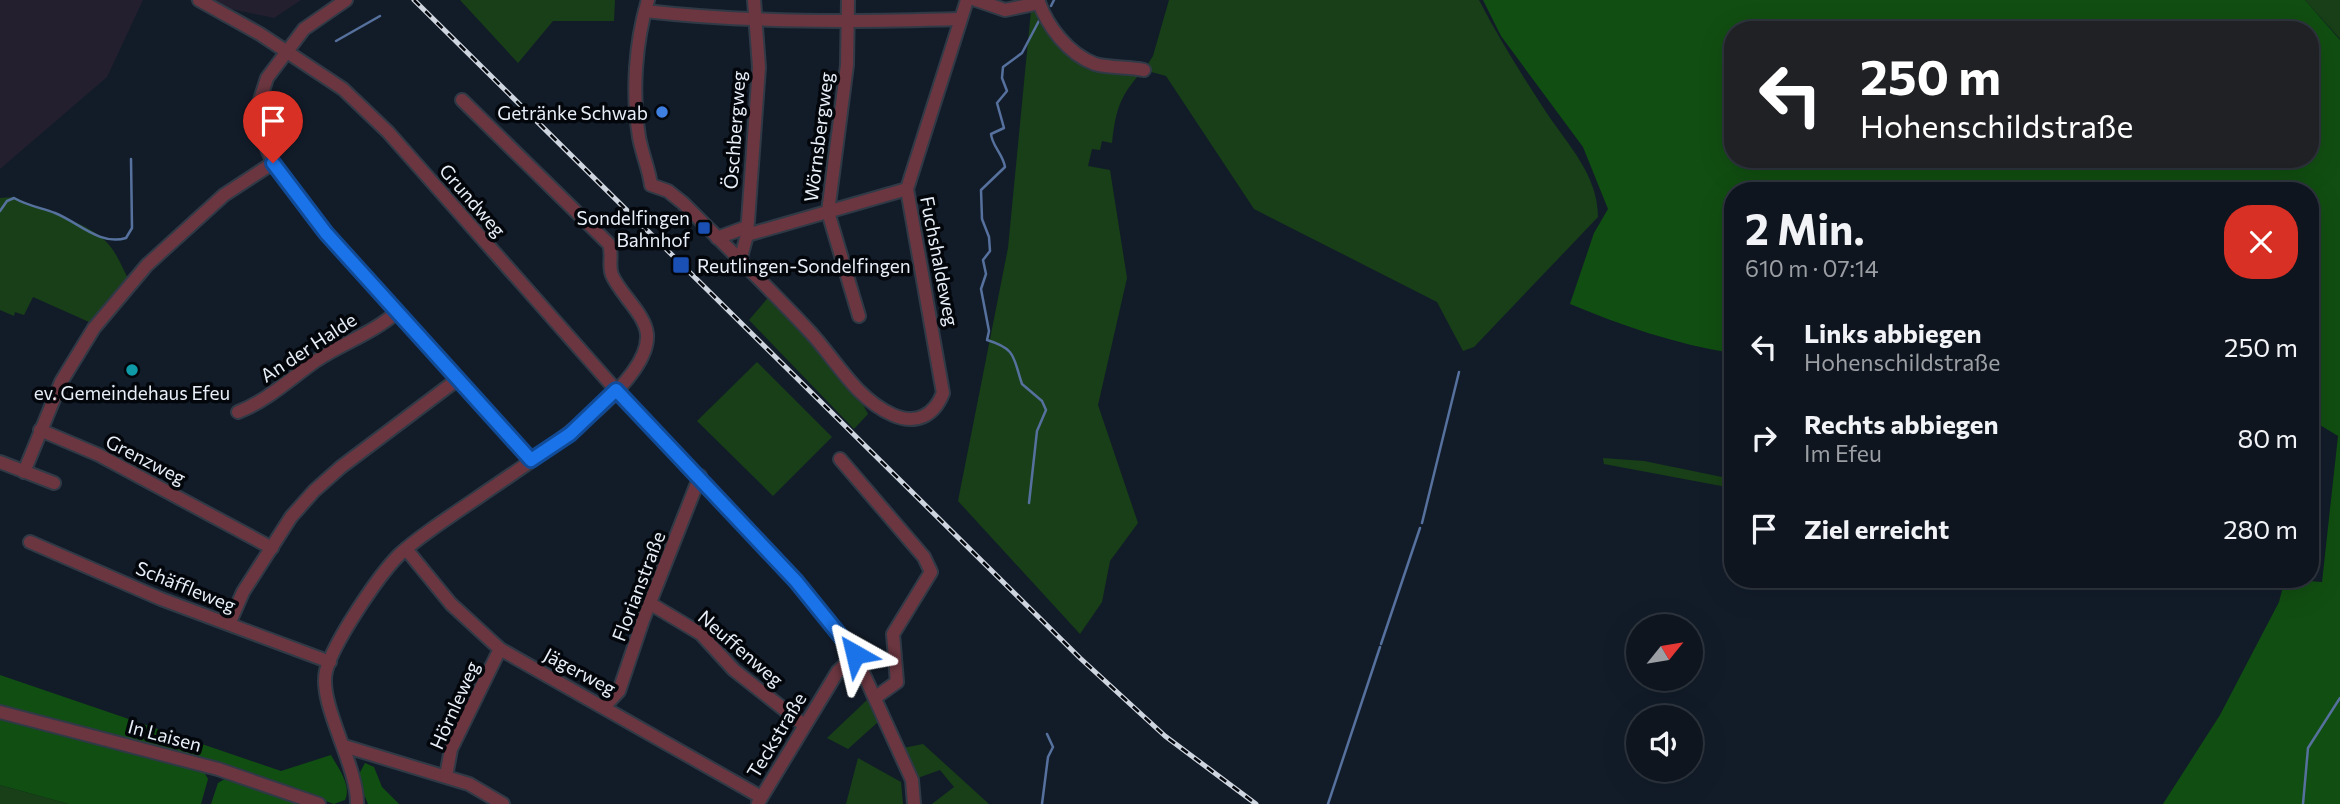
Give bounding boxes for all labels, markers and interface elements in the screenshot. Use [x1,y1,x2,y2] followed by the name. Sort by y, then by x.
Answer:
[1860,45,2001,105] text: 250 m
[1745,49,1836,140] icon: left
[718,70,750,190] street label: Öschbergweg
[799,71,837,203] street label: Wörnsbergweg
[243,91,303,163] pin
[497,101,648,124] place label: Getränke Schwab
[254,102,292,140] icon: arrive
[654,104,670,120] marker: Getränke Schwab
[1860,105,2133,145] text: Hohenschildstraße
[435,159,511,241] street label: Grundweg
[916,194,964,328] street label: Fuchshaldeweg
[1745,202,1865,254] text: 2 Min.
[2224,205,2298,279] button: close
[577,206,690,251] place label: Sondelfingen Bahnhof
[696,220,712,236] marker: Sondelfingen Bahnhof
[697,254,911,277] place label: Reutlingen-Sondelfingen
[1745,254,1879,282] text: 610 m · 07:14
[671,255,691,275] marker: Reutlingen-Sondelfingen
[256,307,360,387] street label: An der Halde
[1804,317,1982,348] text: Links abbiegen
[1745,328,1783,366] icon: left
[2224,331,2298,362] text: 250 m
[1804,348,2000,376] text: Hohenschildstraße
[124,362,140,378] marker: ev. Gemeindehaus Efeu
[34,381,230,404] place label: ev. Gemeindehaus Efeu
[1804,408,1999,439] text: Rechts abbiegen
[1745,419,1783,457] icon: right
[2238,422,2298,453] text: 80 m
[102,429,190,489] street label: Grenzweg
[1804,439,1882,467] text: Im Efeu
[1745,510,1783,548] icon: arrive
[1804,513,1949,544] text: Ziel erreicht
[2223,513,2298,544] text: 280 m
[607,528,669,644] street label: Florianstraße
[133,556,239,616] street label: Schäffleweg
[694,605,788,691] street label: Neuffenweg
[1626,614,1703,691] north arrow
[1626,614,1703,782] map controls
[818,617,892,691] position arrow
[540,642,620,700] street label: Jägerweg
[424,657,484,753] street label: Hörnleweg
[742,688,810,782] street label: Teckstraße
[1626,705,1703,782] button: sound
[126,714,204,756] street label: In Laisen

